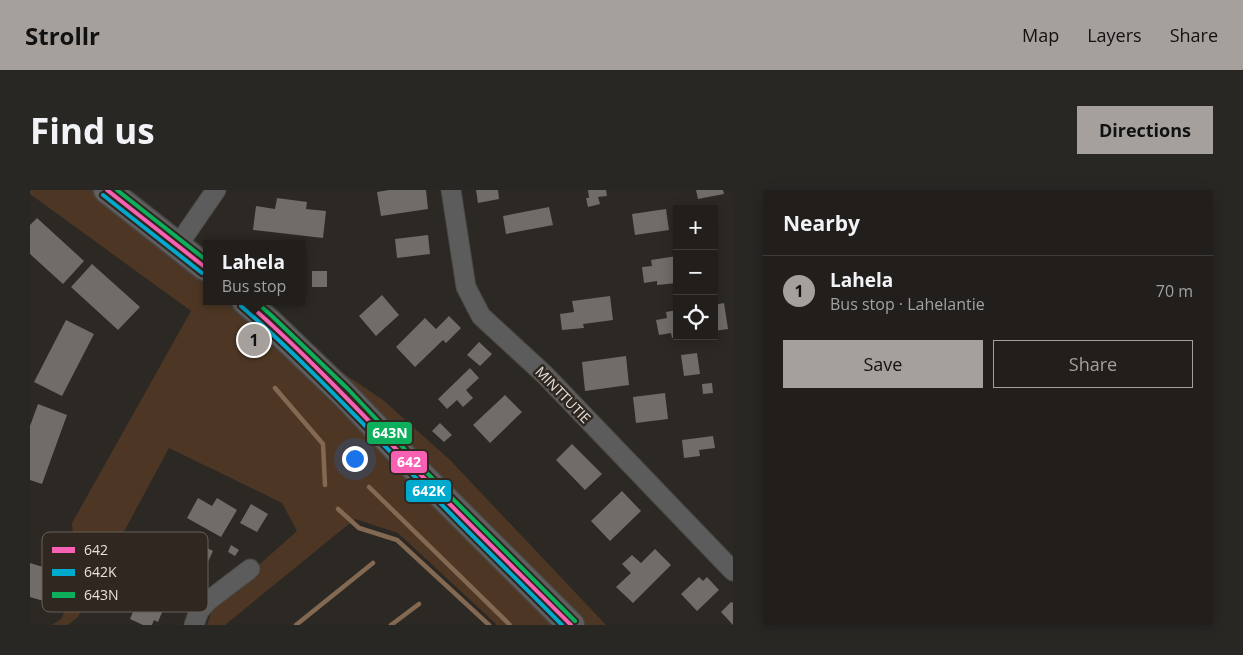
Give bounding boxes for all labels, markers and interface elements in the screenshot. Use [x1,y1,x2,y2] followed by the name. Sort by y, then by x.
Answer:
[25,19,100,52] text: Strollr
[1022,23,1059,47] text: Map
[1087,23,1142,47] text: Layers
[1170,23,1218,47] text: Share
[1077,106,1213,154] button: Directions
[30,107,155,154] text: Find us
[673,205,718,340] map controls
[673,205,718,250] button: +
[783,209,860,237] text: Nearby
[203,240,305,305] popup
[222,249,285,275] text: Lahela
[673,250,718,295] button: −
[830,267,893,293] text: Lahela
[222,275,286,297] text: Bus stop
[794,280,804,302] text: 1
[1156,280,1193,302] text: 70 m
[830,293,985,315] text: Bus stop · Lahelantie
[673,295,718,340] button: locate
[238,321,270,359] pin: 1
[783,340,983,388] button: Save
[993,340,1193,388] button: Share
[531,362,595,427] street label: MINTTUTIE
[366,421,413,445] line badge: 643N
[372,423,408,442] text: 643N
[342,446,368,472] your location
[390,450,428,474] line badge: 642
[397,452,421,471] text: 642
[405,479,452,503] line badge: 642K
[412,481,446,500] text: 642K
[42,532,208,612] legend
[84,540,108,559] text: 642
[84,562,117,581] text: 642K
[84,585,119,604] text: 643N

